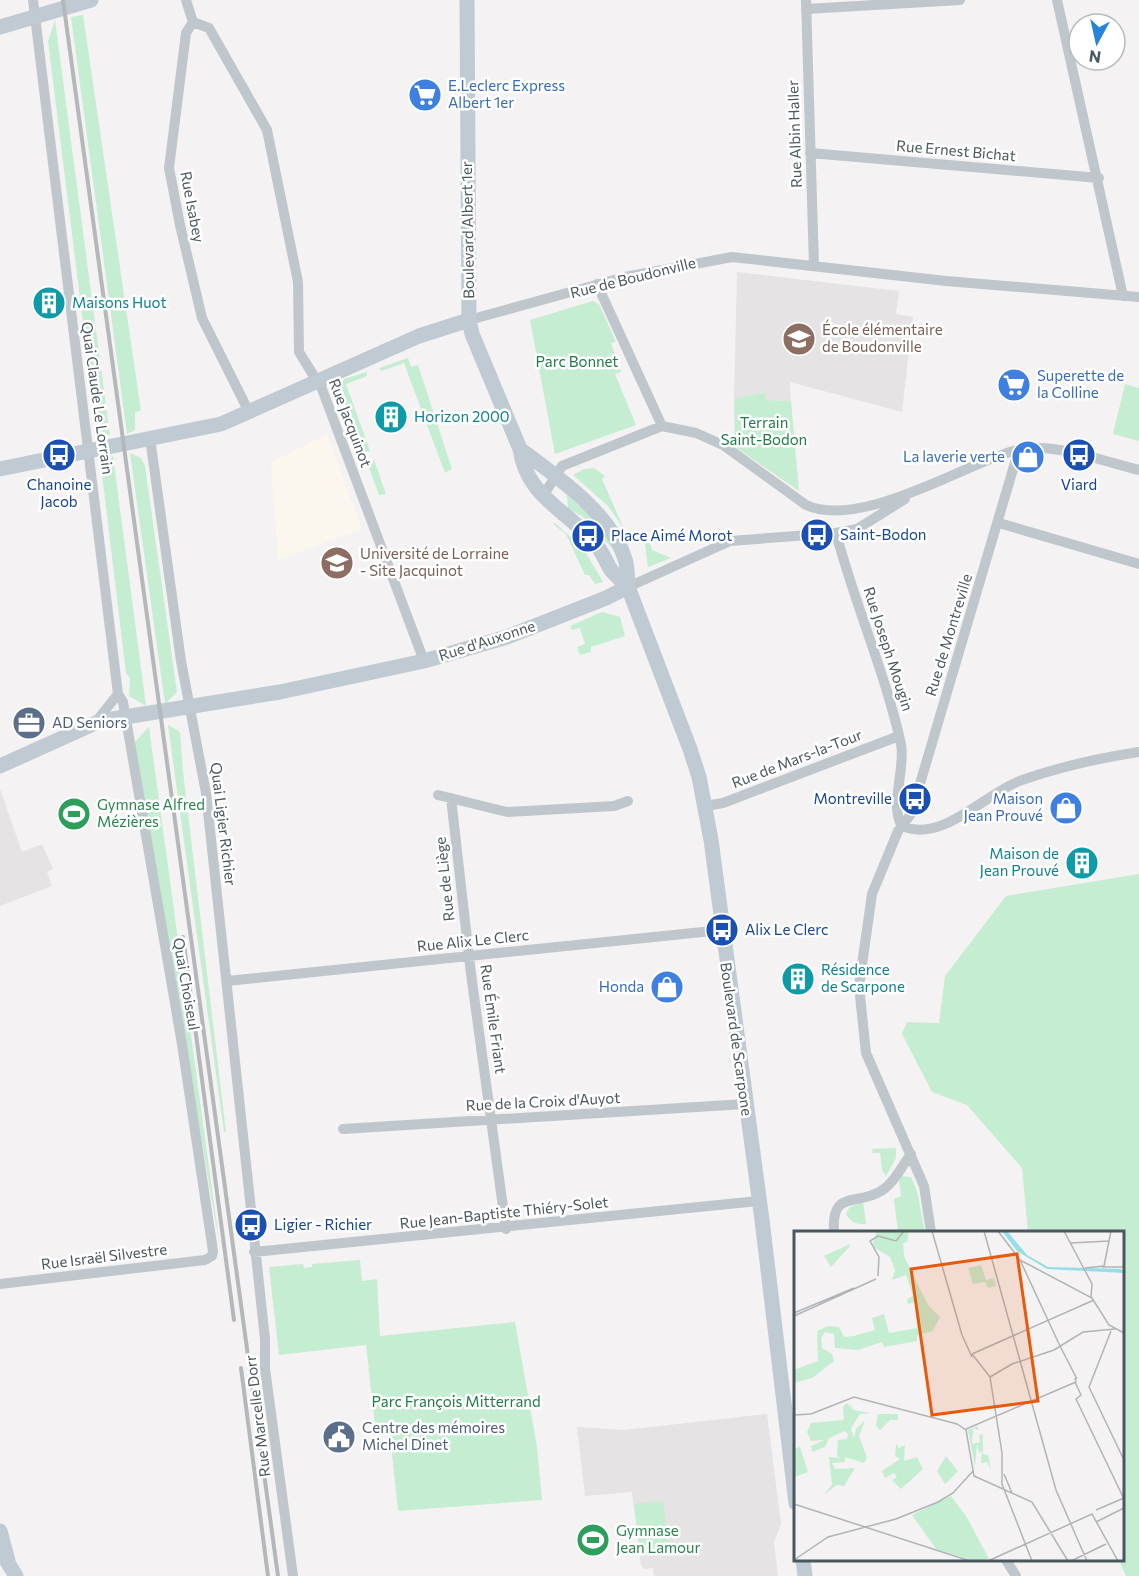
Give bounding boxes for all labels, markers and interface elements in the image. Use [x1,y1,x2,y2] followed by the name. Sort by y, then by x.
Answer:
[1067,12,1127,72] north arrow
[1088,47,1102,68] text: N
[448,76,565,111] place label: E.Leclerc Express Albert 1er
[407,77,443,113] supermarket icon: E.Leclerc Express Albert 1er
[783,80,805,188] street label: Rue Albin Haller
[896,136,1017,164] street label: Rue Ernest Bichat
[457,161,477,299] street label: Boulevard Albert 1er
[177,170,209,244] street label: Rue Isabey
[568,253,697,301] street label: Rue de Boudonville
[31,285,67,321] building icon: Maisons Huot
[72,293,167,311] place label: Maisons Huot
[822,319,943,355] place label: École élémentaire de Boudonville
[78,320,118,475] street label: Quai Claude Le Lorrain
[781,321,817,357] school or university icon: École élémentaire de Boudonville
[535,352,619,370] park label: Parc Bonnet
[1037,366,1124,401] place label: Superette de la Colline
[996,367,1032,403] supermarket icon: Superette de la Colline
[326,376,376,469] street label: Rue Jacquinot
[373,399,409,435] building icon: Horizon 2000
[414,407,510,425] place label: Horizon 2000
[721,413,807,448] park label: Terrain Saint-Bodon
[41,437,77,473] bus stop icon: Chanoine Jacob
[1061,437,1097,473] bus stop icon: Viard
[1010,439,1046,475] shop icon: La laverie verte
[903,447,1005,465] place label: La laverie verte
[27,475,91,510] place label: Chanoine Jacob
[1061,475,1097,493] place label: Viard
[799,517,835,553] bus stop icon: Saint-Bodon
[570,518,606,554] bus stop icon: Place Aimé Morot
[840,525,926,543] place label: Saint-Bodon
[611,526,732,544] place label: Place Aimé Morot
[360,544,509,579] place label: Université de Lorraine - Site Jacquinot
[319,545,355,581] school or university icon: Université de Lorraine - Site Jacquinot
[921,571,975,698] street label: Rue de Montreville
[860,584,918,713] street label: Rue Joseph Mougin
[436,616,537,664] street label: Rue d'Auxonne
[11,705,47,741] office icon: AD Seniors
[52,713,127,731] place label: AD Seniors
[729,725,865,791] street label: Rue de Mars-la-Tour
[207,761,240,887] street label: Quai Ligier Richier
[897,781,933,817] bus stop icon: Montreville
[813,789,892,807] place label: Montreville
[964,789,1043,824] place label: Maison Jean Prouvé
[1048,790,1084,826] shop icon: Maison Jean Prouvé
[97,795,205,830] place label: Gymnase Alfred Mézières
[56,796,92,832] sports icon: Gymnase Alfred Mézières
[431,836,457,922] street label: Rue de Liège
[980,844,1059,879] place label: Maison de Jean Prouvé
[1064,845,1100,881] building icon: Maison de Jean Prouvé
[704,912,740,948] bus stop icon: Alix Le Clerc
[745,920,828,938] place label: Alix Le Clerc
[416,925,530,955] street label: Rue Alix Le Clerc
[170,936,204,1032] street label: Quai Choiseul
[821,960,905,995] place label: Résidence de Scarpone
[717,961,757,1117] street label: Boulevard de Scarpone
[780,961,816,997] building icon: Résidence de Scarpone
[477,963,512,1075] street label: Rue Émile Friant
[649,969,685,1005] shop icon: Honda
[599,977,644,995] place label: Honda
[465,1088,621,1114] street label: Rue de la Croix d'Auyot
[399,1192,609,1232] street label: Rue Jean-Baptiste Thiéry-Solet
[233,1207,269,1243] bus stop icon: Ligier - Richier
[274,1215,372,1233] place label: Ligier - Richier
[794,1231,1124,1561] inset map
[40,1239,168,1273] street label: Rue Israël Silvestre
[241,1354,273,1478] street label: Rue Marcelle Dorr
[371,1392,541,1410] park label: Parc François Mitterrand
[362,1418,505,1453] place label: Centre des mémoires Michel Dinet
[321,1419,357,1455] public building icon: Centre des mémoires Michel Dinet
[616,1521,700,1556] place label: Gymnase Jean Lamour
[575,1522,611,1558] sports icon: Gymnase Jean Lamour

